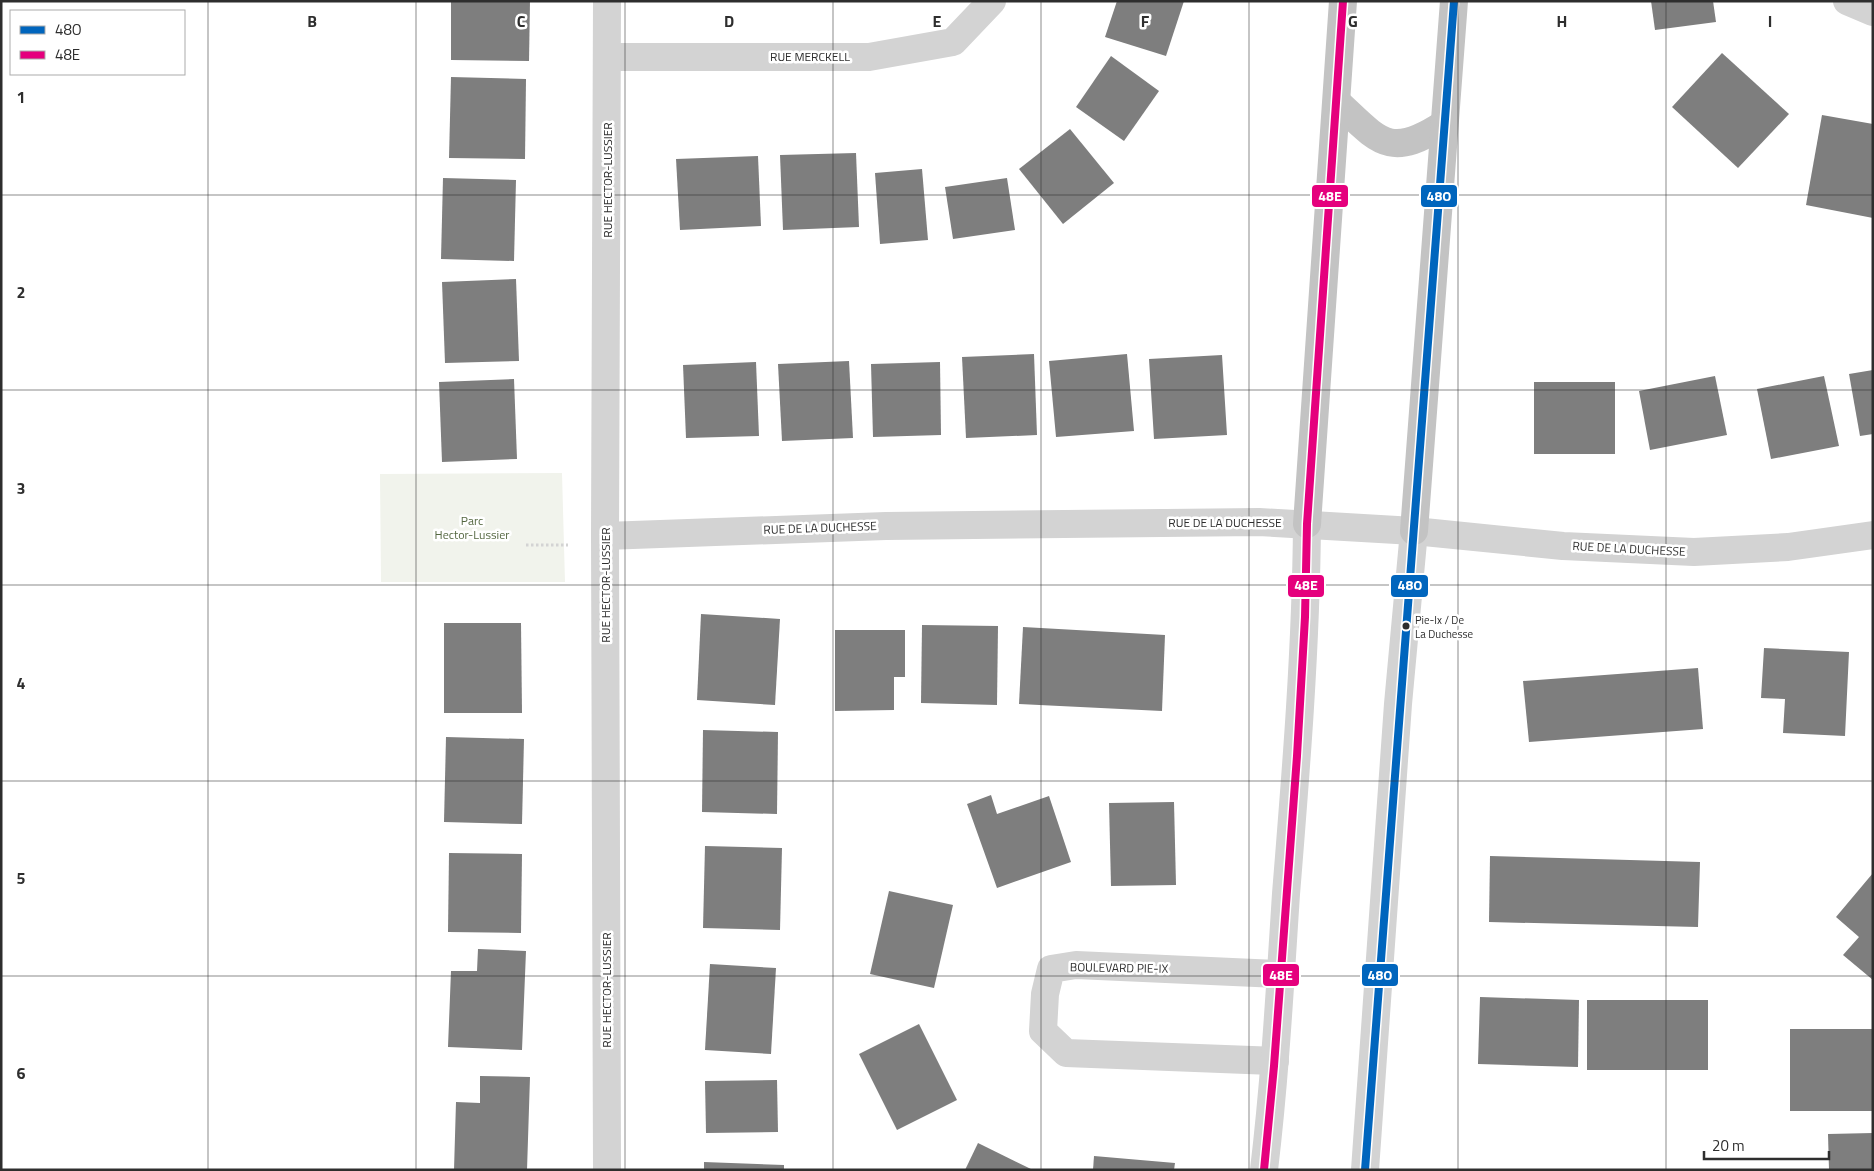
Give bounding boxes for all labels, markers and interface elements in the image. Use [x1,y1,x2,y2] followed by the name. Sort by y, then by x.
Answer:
[307,9,317,33] text: B
[517,9,526,33] text: C
[724,9,734,33] text: D
[933,9,942,33] text: E
[1141,9,1150,33] text: F
[1348,9,1358,33] text: G
[1557,9,1567,33] text: H
[1768,9,1772,33] text: I
[10,10,185,75] legend
[55,18,82,41] text: 48O
[55,43,80,66] text: 48E
[770,47,850,66] street label: RUE MERCKELL
[17,85,25,109] text: 1
[598,122,617,238] street label: RUE HECTOR-LUSSIER
[1311,184,1349,208] line badge: 48E
[1420,184,1458,208] line badge: 48O
[1318,185,1342,206] text: 48E
[1427,185,1451,206] text: 48O
[17,280,25,304] text: 2
[17,476,25,500] text: 3
[435,511,509,544] park label: Parc Hector-Lussier
[1168,513,1282,532] street label: RUE DE LA DUCHESSE
[763,516,877,539] street label: RUE DE LA DUCHESSE
[596,527,615,643] street label: RUE HECTOR-LUSSIER
[1572,536,1686,561] street label: RUE DE LA DUCHESSE
[1287,574,1325,598] line badge: 48E
[1294,574,1318,595] text: 48E
[1390,574,1429,598] line badge: 48O
[1398,574,1422,595] text: 48O
[1415,612,1474,642] place label: Pie-Ix / De La Duchesse
[1401,621,1411,631] marker: Pie-Ix / De La Duchesse
[17,671,26,695] text: 4
[17,866,26,890] text: 5
[597,932,616,1048] street label: RUE HECTOR-LUSSIER
[1070,957,1169,978] street label: BOULEVARD PIE-IX
[1262,963,1300,987] line badge: 48E
[1361,963,1399,987] line badge: 48O
[1269,964,1293,985] text: 48E
[1368,964,1392,985] text: 48O
[17,1061,26,1085] text: 6
[1704,1128,1829,1160] scale bar
[1712,1134,1745,1157] text: 20 m

